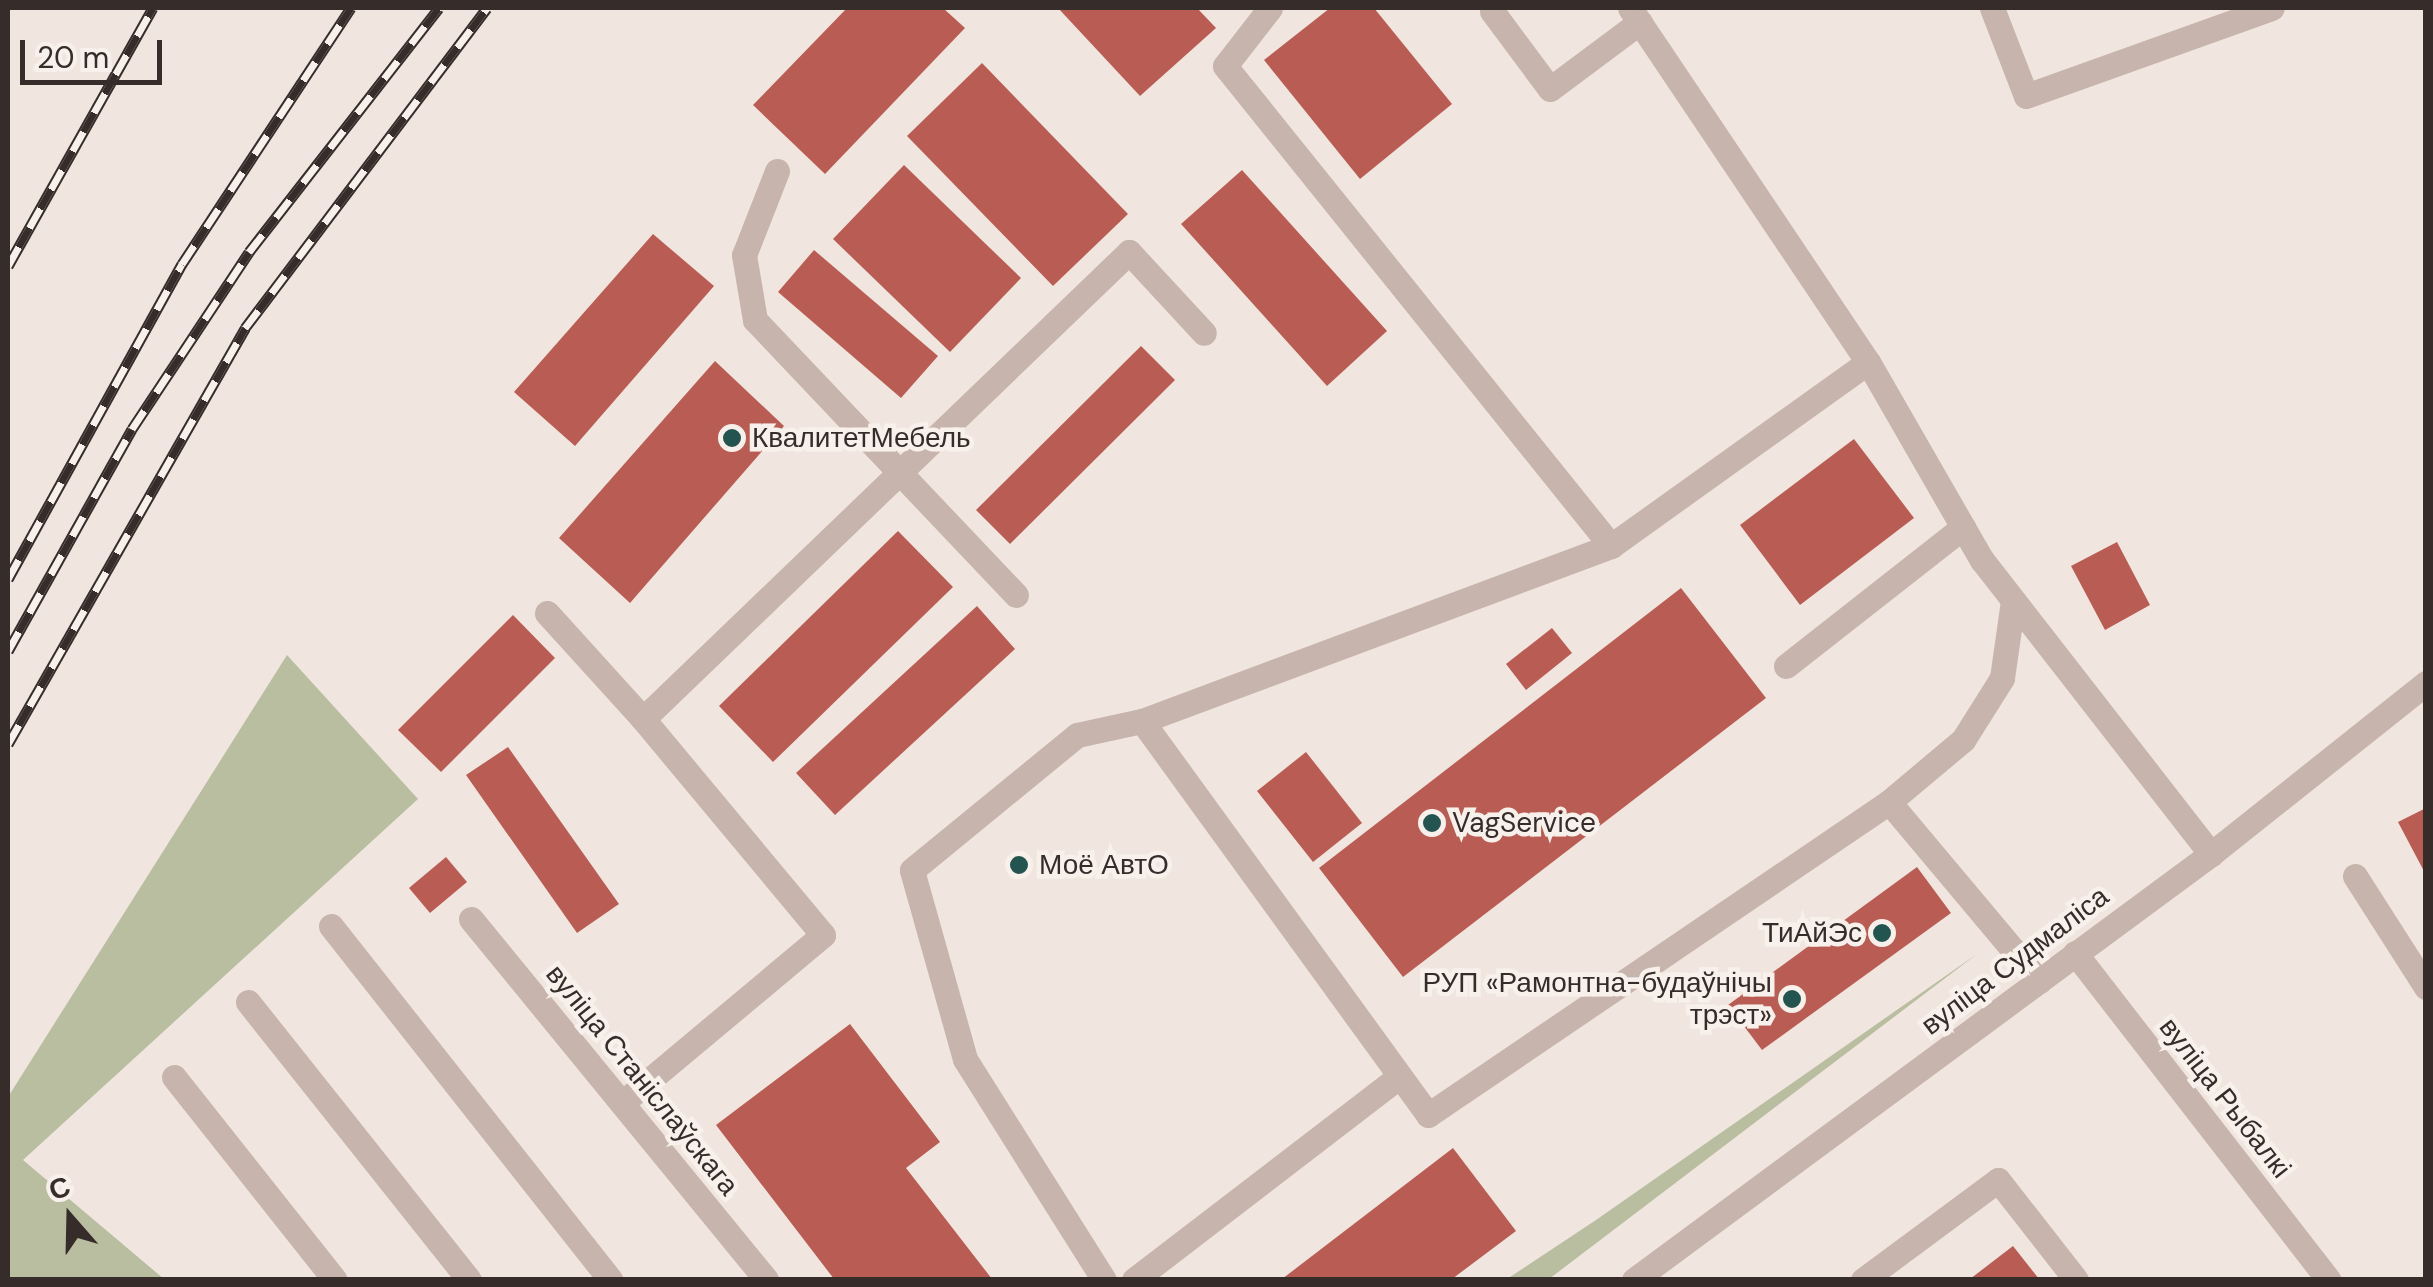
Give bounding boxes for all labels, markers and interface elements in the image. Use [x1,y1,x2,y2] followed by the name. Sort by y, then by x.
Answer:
[25,20,168,82] scale bar
[37,38,109,77] text: 20 m
[752,421,971,455] place label: КвалитетМебель
[721,427,743,449] marker: КвалитетМебель
[1452,806,1596,840] place label: VagService
[1421,812,1443,834] marker: VagService
[1039,848,1169,882] place label: Моё АвтО
[1008,854,1030,876] marker: Моё АвтО
[1915,880,2115,1042] street label: вуліца Судмаліса
[1762,916,1862,950] place label: ТиАйЭс
[1871,922,1893,944] marker: ТиАйЭс
[539,958,745,1202] street label: вуліца Станіслаўскага
[1423,966,1772,1032] place label: РУП «Рамонтна-будаўнічы трэст»
[1781,988,1803,1010] marker: РУП «Рамонтна-будаўнічы трэст»
[2152,1011,2298,1185] street label: вуліца Рыбалкі
[20,1167,120,1267] north arrow
[44,1167,75,1209] text: С

